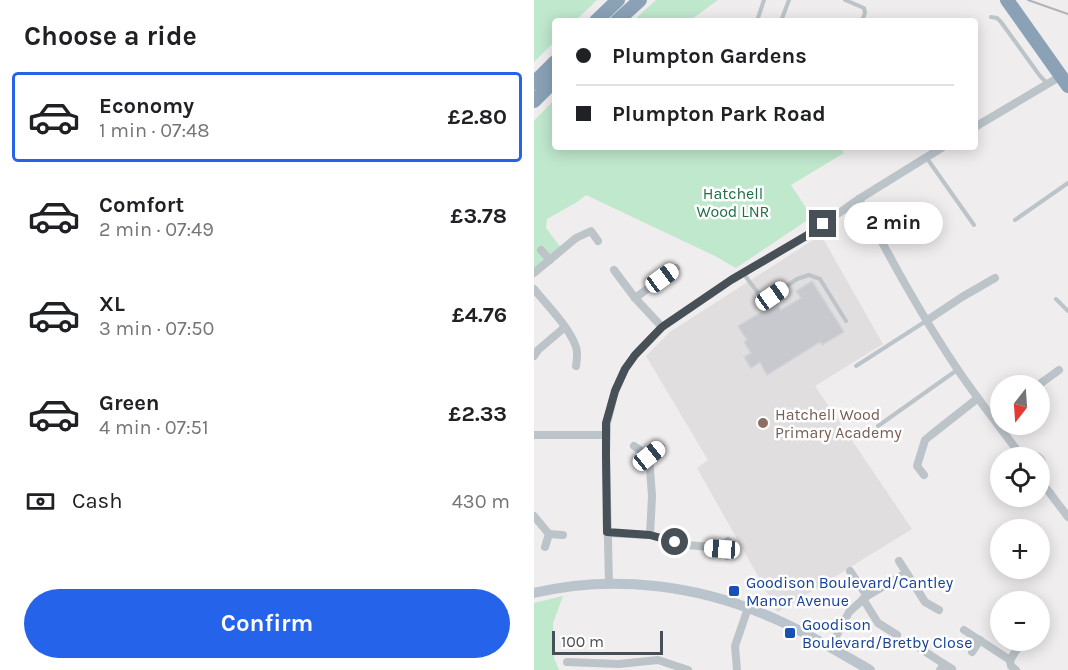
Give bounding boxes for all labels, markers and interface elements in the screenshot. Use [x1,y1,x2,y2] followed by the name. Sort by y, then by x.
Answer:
[24,20,197,52] text: Choose a ride
[612,43,807,69] text: Plumpton Gardens
[27,90,81,144] icon: car
[99,93,194,119] text: Economy
[612,101,826,127] text: Plumpton Park Road
[448,104,507,130] text: £2.80
[99,119,210,142] text: 1 min · 07:48
[697,184,769,221] park label: Hatchell Wood LNR
[27,189,81,243] icon: car
[99,192,184,218] text: Comfort
[450,203,507,229] text: £3.78
[844,203,943,245] callout: 2 min
[809,210,836,237] route end
[866,211,921,234] text: 2 min
[99,218,214,241] text: 2 min · 07:49
[642,260,682,296] car
[752,278,792,314] car
[27,288,81,342] icon: car
[99,291,125,317] text: XL
[452,302,507,328] text: £4.76
[99,317,214,340] text: 3 min · 07:50
[990,375,1050,435] north arrow
[990,375,1050,651] map controls
[27,387,81,441] icon: car
[99,390,160,416] text: Green
[448,401,507,427] text: £2.33
[775,405,902,442] place label: Hatchell Wood Primary Academy
[99,416,209,439] text: 4 min · 07:51
[756,416,770,430] marker: Hatchell Wood Primary Academy
[629,438,669,474] car
[990,447,1050,507] button: locate
[24,485,57,518] icon: cash
[72,488,122,514] text: Cash
[452,490,510,513] text: 430 m
[990,519,1050,579] button: +
[661,528,688,555] route start
[703,539,741,559] car
[746,573,954,610] place label: Goodison Boulevard/Cantley Manor Avenue
[727,584,741,598] marker: Goodison Boulevard/Cantley Manor Avenue
[24,589,510,658] button: Confirm
[990,591,1050,651] button: −
[802,615,972,652] place label: Goodison Boulevard/Bretby Close
[783,626,797,640] marker: Goodison Boulevard/Bretby Close
[552,628,663,656] scale bar
[561,632,604,651] text: 100 m

